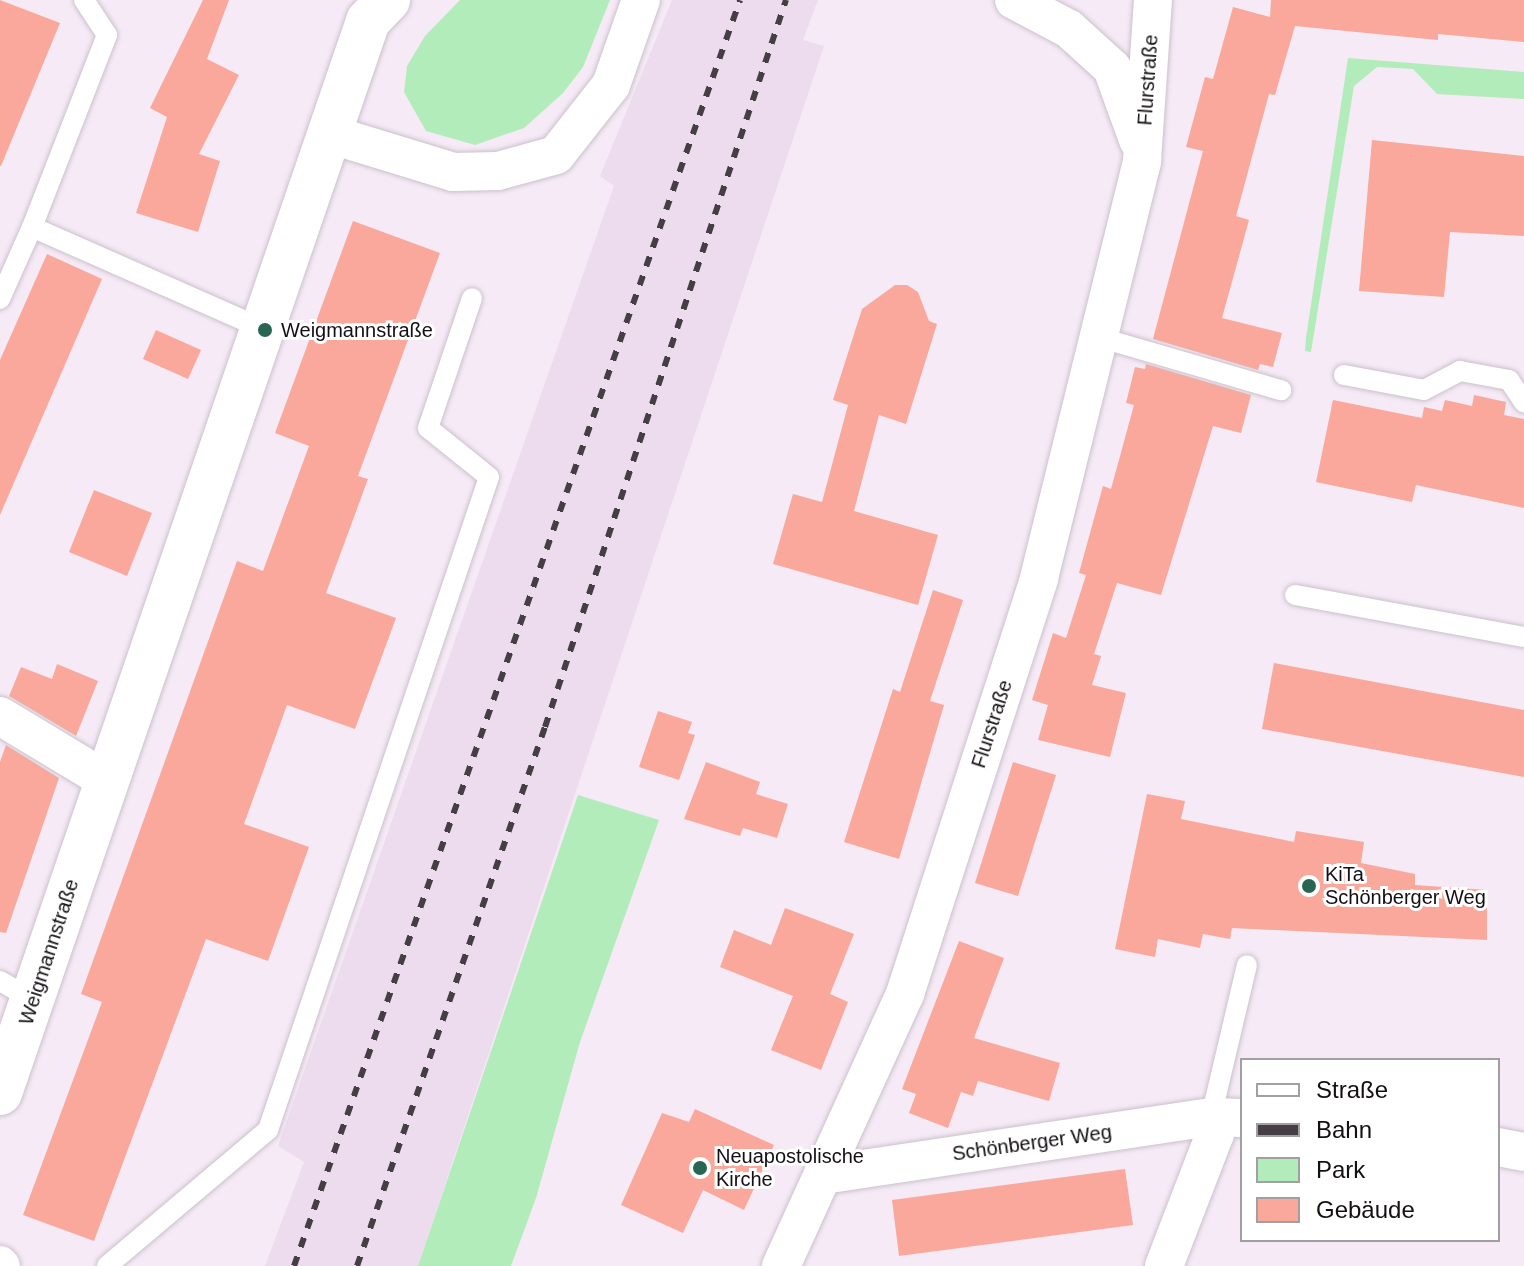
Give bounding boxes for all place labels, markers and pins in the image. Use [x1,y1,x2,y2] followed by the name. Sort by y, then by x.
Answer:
[281,318,433,342] place label: Weigmannstraße
[256,321,274,339] marker: Weigmannstraße
[1325,862,1486,909] place label: KiTa Schönberger Weg
[1300,877,1318,895] marker: KiTa Schönberger Weg
[716,1144,864,1191] place label: Neuapostolische Kirche
[691,1159,709,1177] marker: Neuapostolische Kirche

